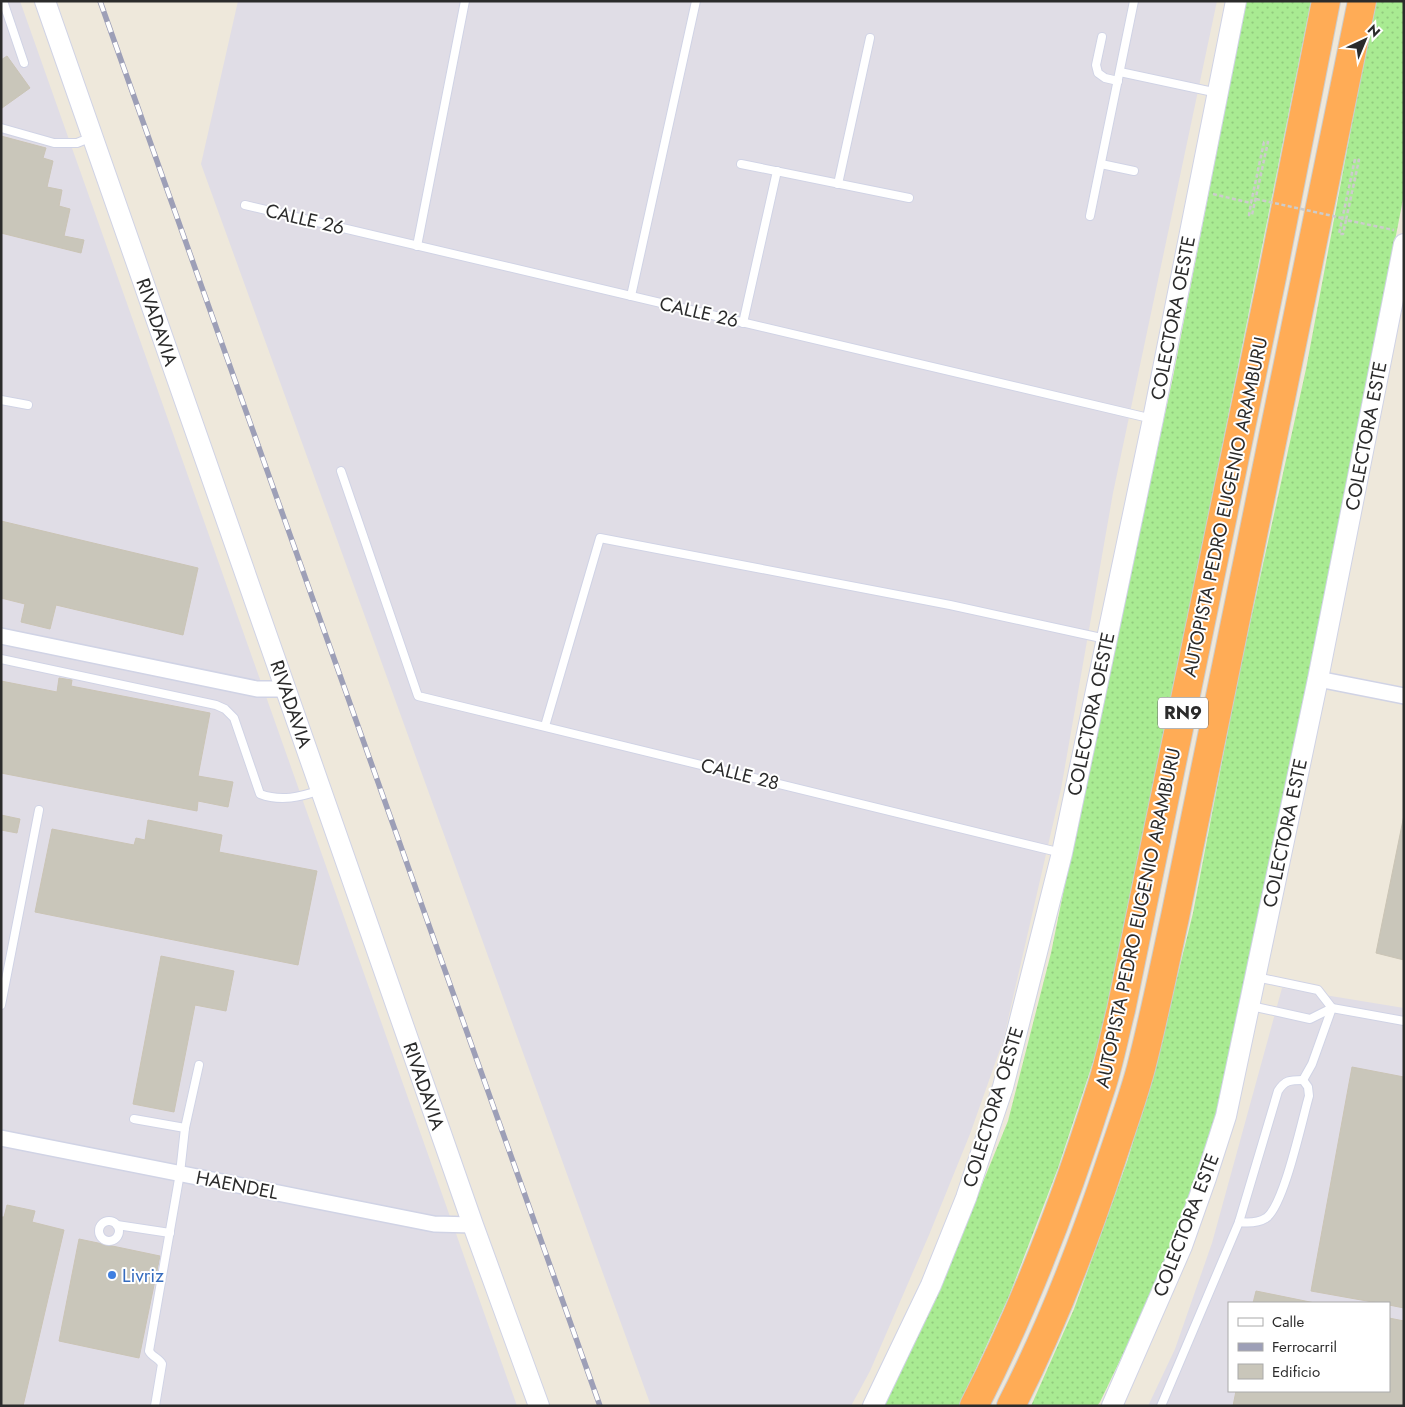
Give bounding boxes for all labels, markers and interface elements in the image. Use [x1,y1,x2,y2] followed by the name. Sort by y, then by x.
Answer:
[1340,15,1390,65] north arrow
[1363,20,1385,42] text: N
[263,197,347,241] street label: CALLE 26
[1144,234,1202,402] street label: COLECTORA OESTE
[129,274,185,370] street label: RIVADAVIA
[657,290,741,334] street label: CALLE 26
[1176,335,1274,679] street label: AUTOPISTA PEDRO EUGENIO ARAMBURU
[1338,359,1394,513] street label: COLECTORA ESTE
[1060,630,1122,798] street label: COLECTORA OESTE
[263,656,319,752] street label: RIVADAVIA
[1158,698,1208,728] road number: RN9
[1089,746,1187,1090] street label: AUTOPISTA PEDRO EUGENIO ARAMBURU
[698,751,782,797] street label: CALLE 28
[1256,756,1314,910] street label: COLECTORA ESTE
[956,1023,1030,1191] street label: COLECTORA OESTE
[396,1038,452,1134] street label: RIVADAVIA
[1146,1149,1226,1301] street label: COLECTORA ESTE
[194,1164,281,1206] street label: HAENDEL
[122,1262,164,1289] place label: Livriz
[106,1269,118,1281] marker: Livriz
[1228,1302,1390,1392] legend
[1272,1311,1304,1333] text: Calle
[1272,1336,1337,1358] text: Ferrocarril
[1272,1361,1320,1383] text: Edificio

